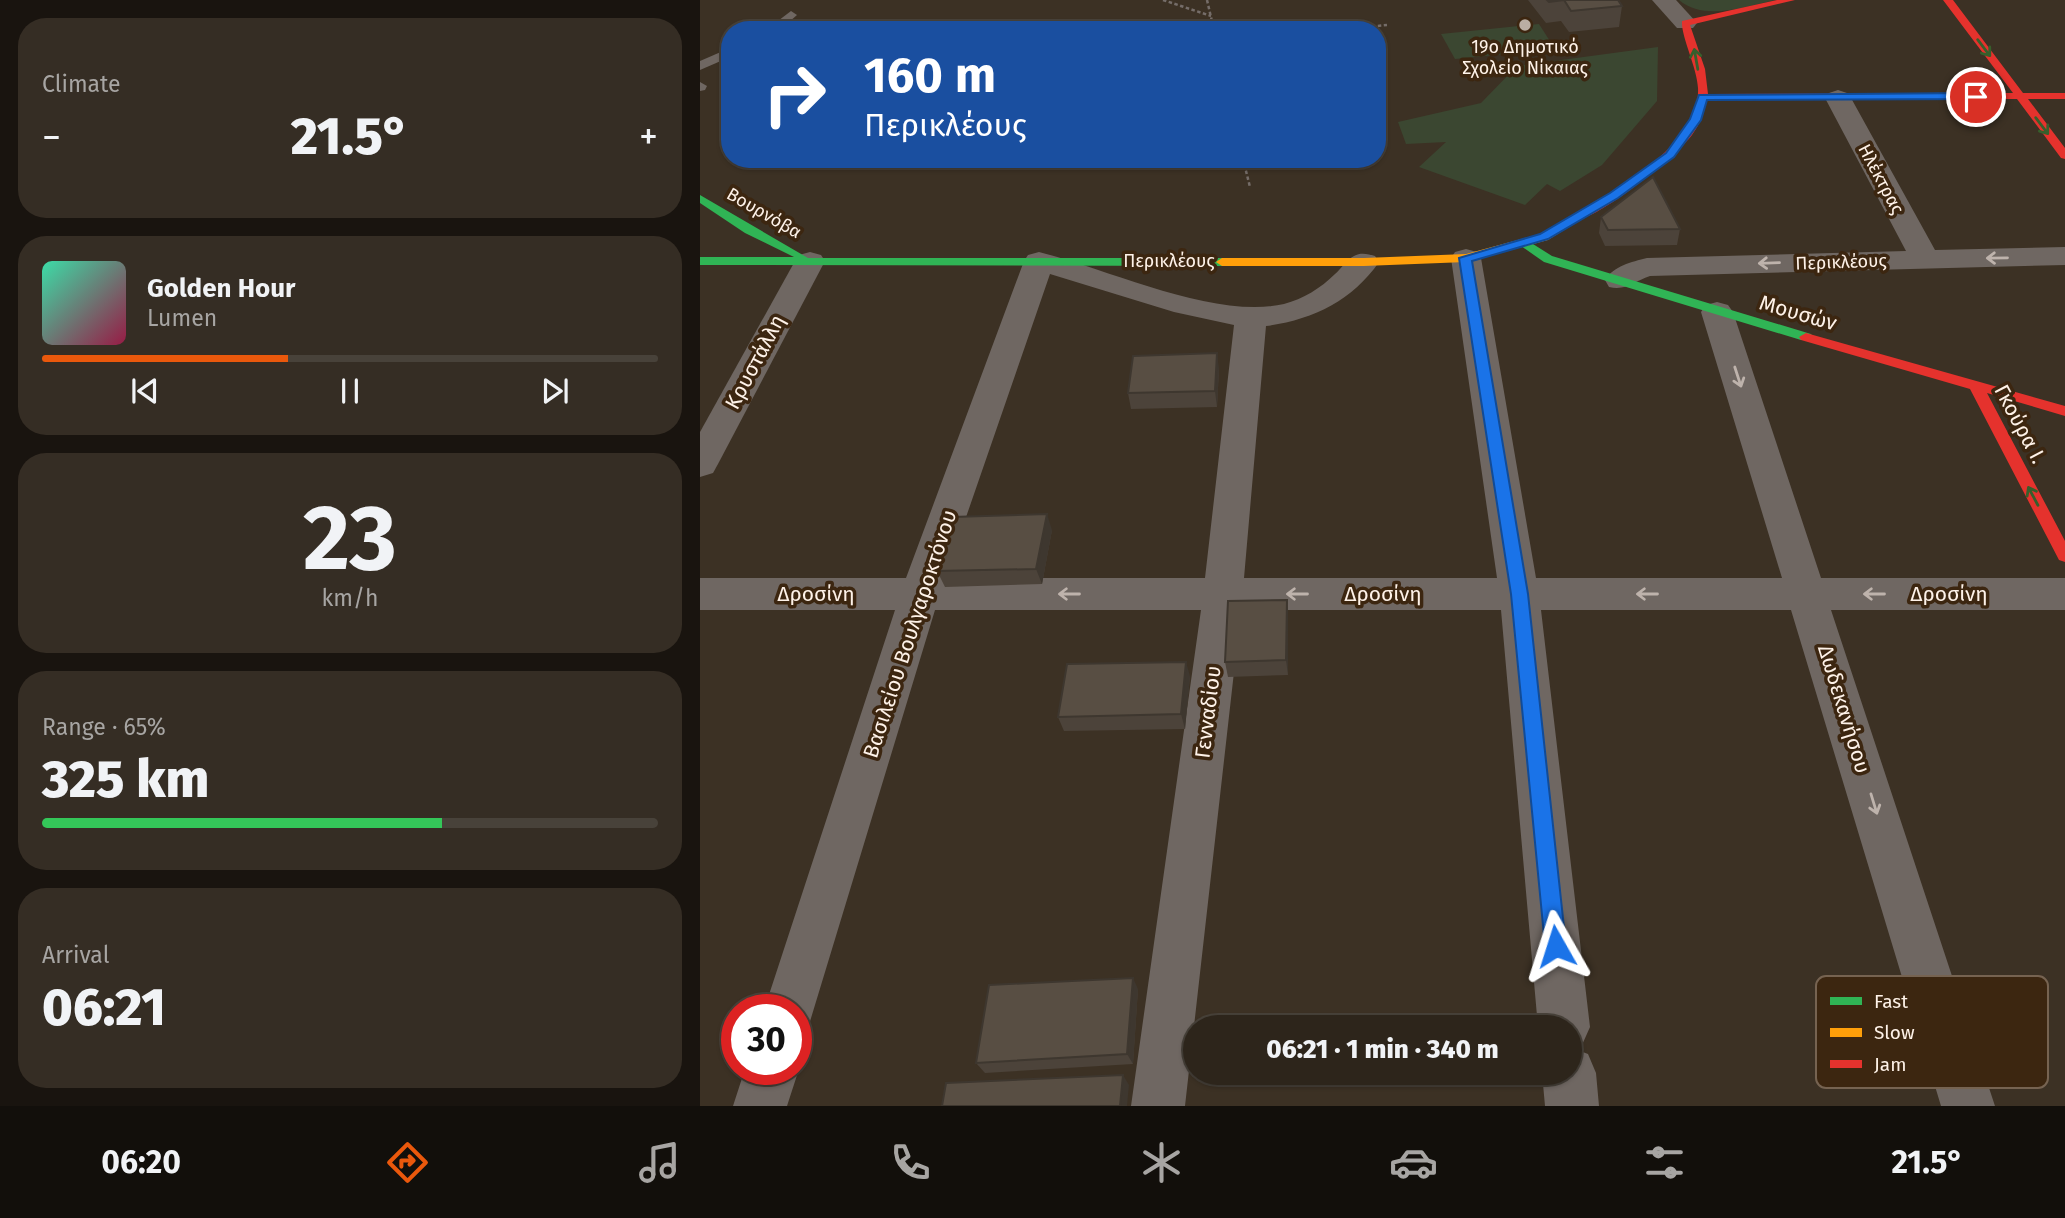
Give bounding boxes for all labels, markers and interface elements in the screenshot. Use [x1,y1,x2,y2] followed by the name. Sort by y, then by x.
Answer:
[1517,17,1533,33] marker: 19ο Δημοτικό Σχολείο Νίκαιας
[1462,36,1588,79] place label: 19ο Δημοτικό Σχολείο Νίκαιας
[1976,38,1991,57] one-way arrow
[864,46,996,105] text: 160 m
[1689,48,1703,71] one-way arrow
[749,49,840,140] icon: right
[1946,67,2006,127] pin
[42,70,121,98] text: Climate
[1957,78,1995,116] icon: arrive
[291,105,409,168] text: 21.5°
[864,106,1027,144] text: Περικλέους
[42,114,61,160] text: −
[639,114,658,160] text: +
[2035,117,2050,135] one-way arrow
[1853,140,1909,218] street label: Ηλέκτρας
[723,183,805,243] street label: Βουρνόβα
[1795,249,1888,275] street label: Περικλέους
[1123,250,1215,272] street label: Περικλέους
[1986,251,2009,264] one-way arrow
[1758,257,1781,270] one-way arrow
[147,273,295,304] text: Golden Hour
[1756,290,1840,336] street label: Μουσών
[147,304,217,332] text: Lumen
[719,310,791,414] street label: Κρυστάλλη
[1733,366,1746,388] one-way arrow
[126,372,164,410] icon: previous
[331,372,369,410] icon: pause
[536,372,574,410] icon: next
[1988,380,2052,468] street label: Γκούρα Ι.
[303,484,397,593] text: 23
[2026,486,2040,507] one-way arrow
[858,507,962,761] street label: Βασιλείου Βουλγαροκτόνου
[777,581,855,607] street label: Δροσίνη
[1344,581,1422,607] street label: Δροσίνη
[1910,581,1988,607] street label: Δροσίνη
[322,584,378,612] text: km/h
[1058,587,1081,601] one-way arrow
[1286,587,1309,601] one-way arrow
[1636,587,1659,601] one-way arrow
[1863,587,1886,601] one-way arrow
[1812,642,1876,776] street label: Δωδεκανήσου
[1189,664,1227,760] street label: Γενναδίου
[42,713,166,741] text: Range · 65%
[42,748,209,811] text: 325 km
[1868,793,1881,815] one-way arrow
[1519,909,1593,983] position arrow
[42,941,109,969] text: Arrival
[42,976,166,1039] text: 06:21
[1816,976,2048,1088] legend
[1874,990,1908,1013] text: Fast
[721,994,812,1085] speed limit sign: 30
[1874,1021,1915,1044] text: Slow
[1266,1034,1499,1065] text: 06:21 · 1 min · 340 m
[1874,1053,1906,1076] text: Jam
[383,1138,432,1187] icon: directions
[635,1138,684,1187] icon: music
[886,1138,935,1187] icon: phone
[1137,1138,1186,1187] icon: climate
[1389,1138,1438,1187] icon: car
[1640,1138,1689,1187] icon: filters
[101,1143,181,1181] text: 06:20
[1892,1143,1964,1181] text: 21.5°

